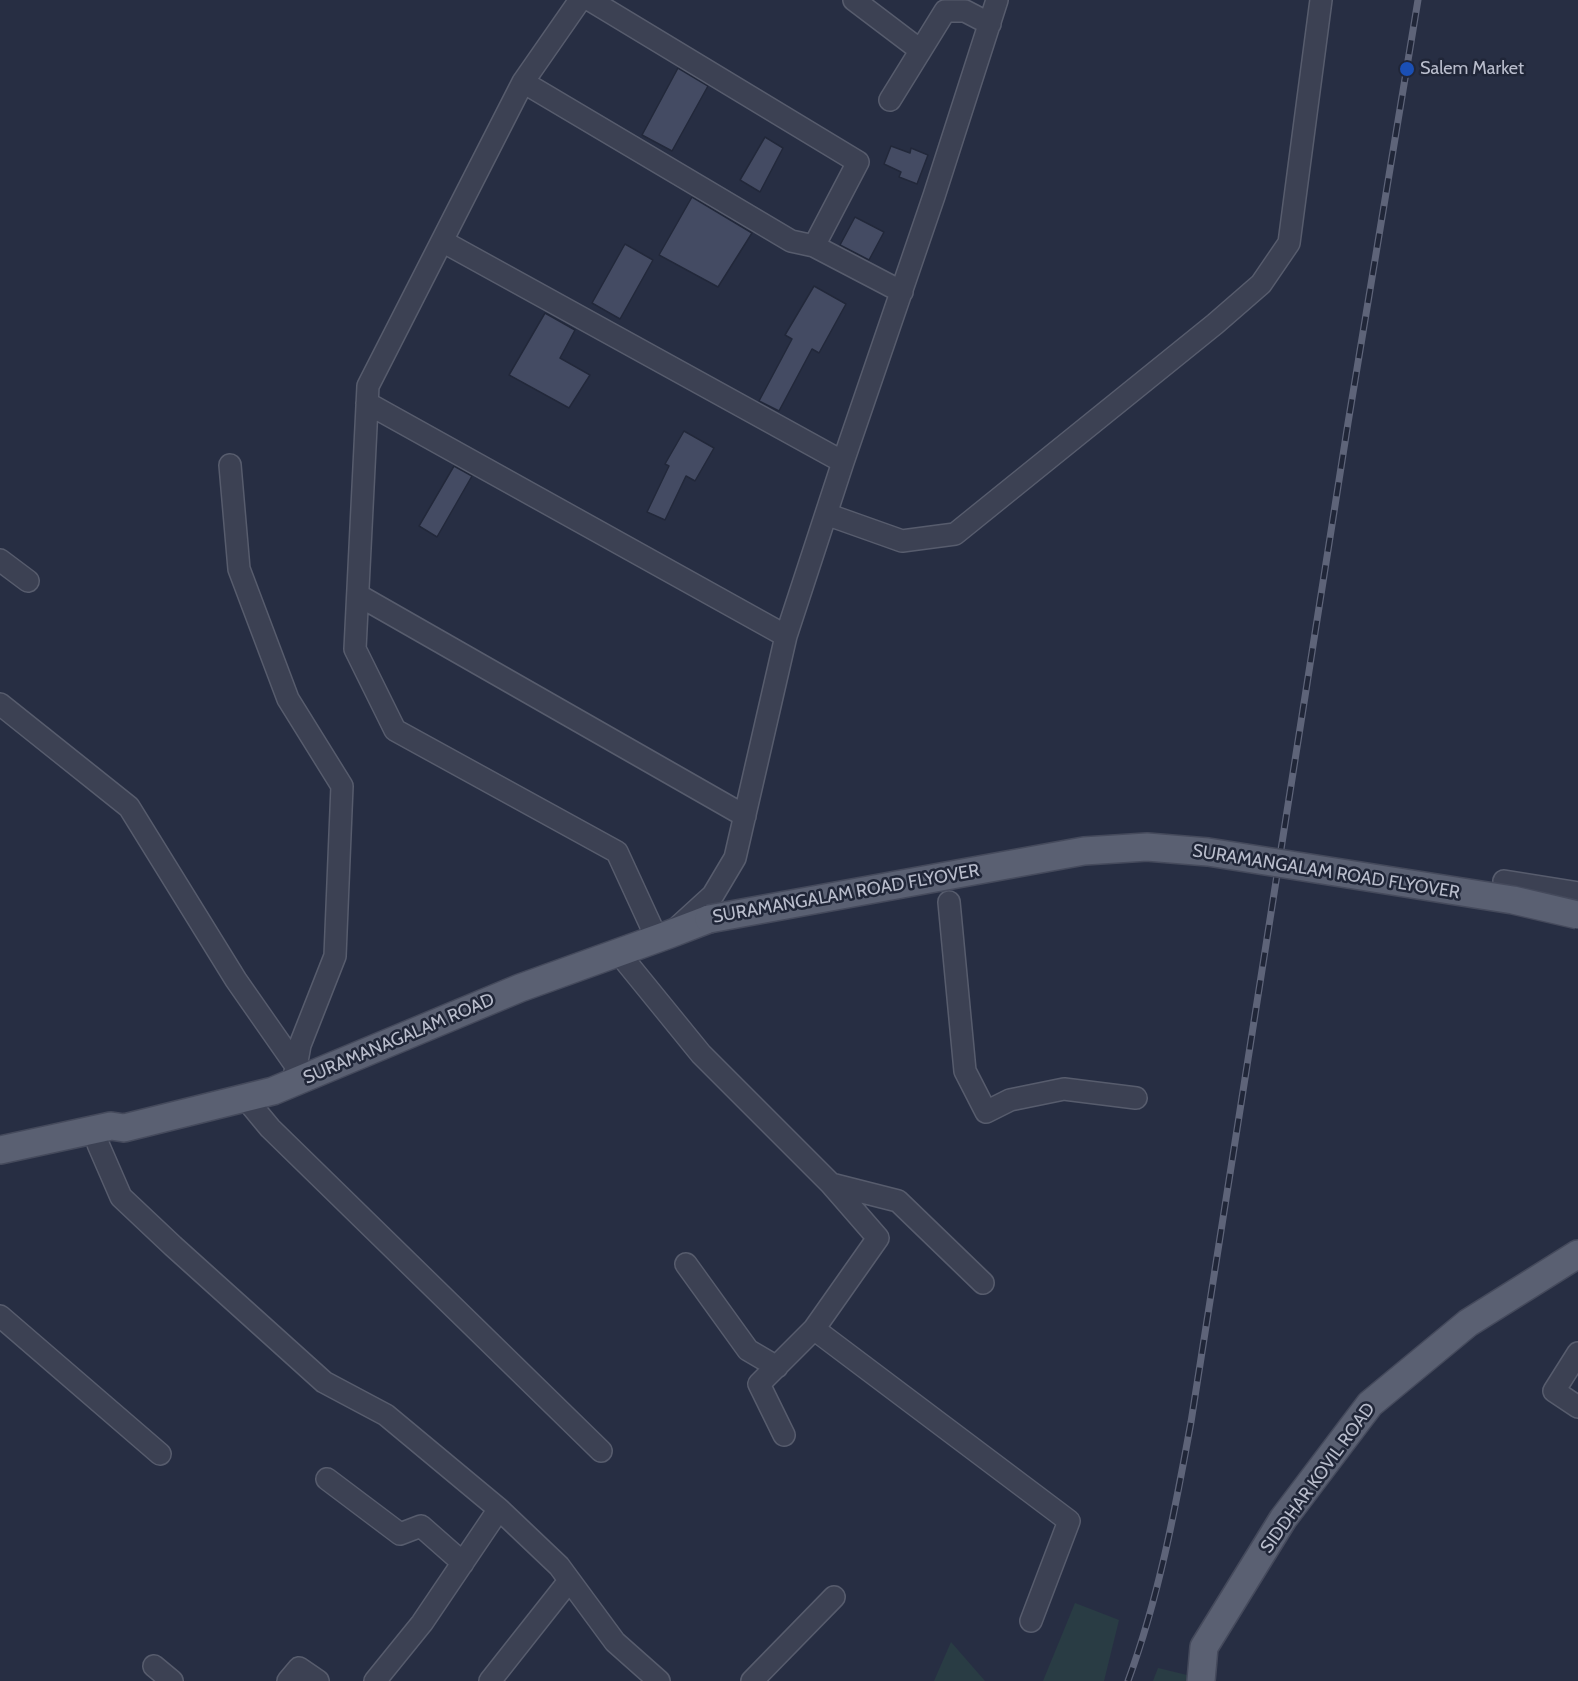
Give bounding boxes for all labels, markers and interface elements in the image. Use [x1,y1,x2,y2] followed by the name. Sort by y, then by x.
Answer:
[1420,58,1524,80] place label: Salem Market
[1398,60,1416,78] marker: Salem Market
[1191,840,1461,904] street label: SURAMANGALAM ROAD FLYOVER
[711,860,981,928] street label: SURAMANGALAM ROAD FLYOVER
[300,989,498,1089] street label: SURAMANAGALAM ROAD
[1256,1399,1380,1557] street label: SIDDHAR KOVIL ROAD

